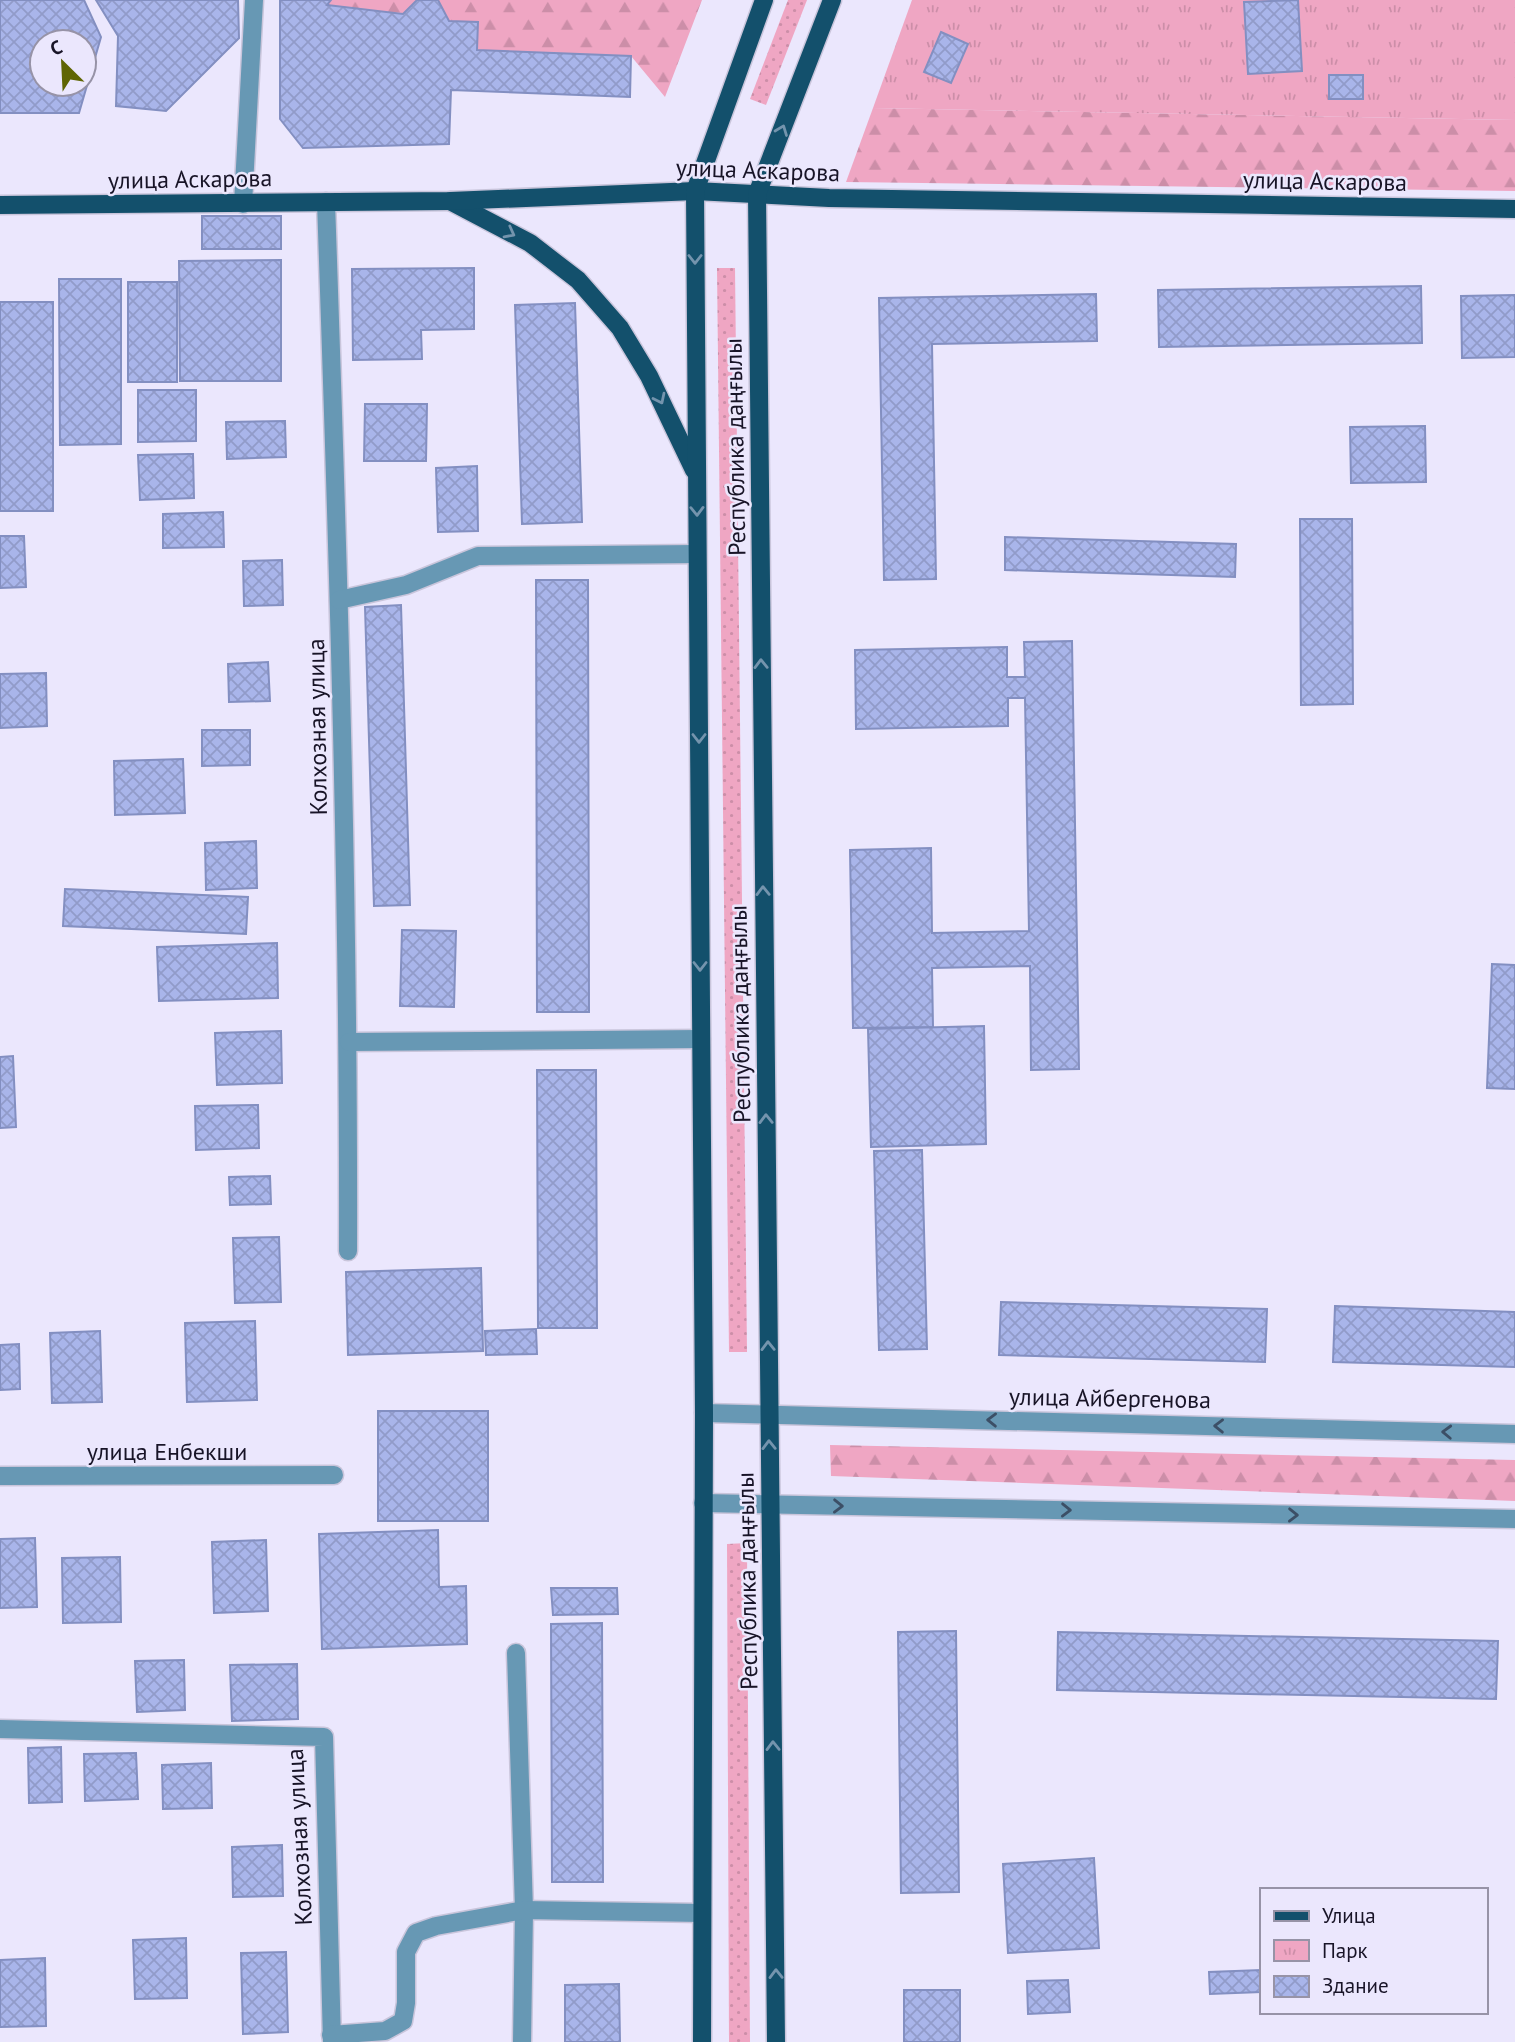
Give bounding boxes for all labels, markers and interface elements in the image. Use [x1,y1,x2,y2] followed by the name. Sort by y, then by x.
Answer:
[28,28,98,98] north arrow
[46,34,66,61] text: С
[773,125,787,137] one-way arrow
[675,152,841,188] street label: улица Аскарова
[108,162,272,196] street label: улица Аскарова
[1243,164,1407,198] street label: улица Аскарова
[503,224,516,238] one-way arrow
[687,254,703,265] one-way arrow
[718,338,752,556] street label: Республика даңғылы
[651,392,665,404] one-way arrow
[689,506,705,516] one-way arrow
[300,638,334,816] street label: Колхозная улица
[753,658,769,668] one-way arrow
[691,733,707,744] one-way arrow
[756,885,771,896] one-way arrow
[723,905,757,1123] street label: Республика даңғылы
[692,961,708,971] one-way arrow
[758,1113,774,1123] one-way arrow
[760,1340,776,1351] one-way arrow
[1009,1381,1211,1415] street label: улица Айбергенова
[986,1412,997,1428] one-way arrow
[1214,1418,1225,1433] one-way arrow
[1441,1424,1452,1439] one-way arrow
[87,1436,247,1467] street label: улица Енбекши
[762,1440,777,1451] one-way arrow
[730,1472,764,1690] street label: Республика даңғылы
[834,1498,844,1514] one-way arrow
[1061,1503,1072,1518] one-way arrow
[1288,1507,1299,1522] one-way arrow
[765,1741,781,1751] one-way arrow
[279,1748,319,1926] street label: Колхозная улица
[1260,1888,1487,2014] legend
[1322,1902,1376,1929] text: Улица
[1322,1937,1368,1964] text: Парк
[768,1968,784,1979] one-way arrow
[1322,1972,1389,1999] text: Здание

